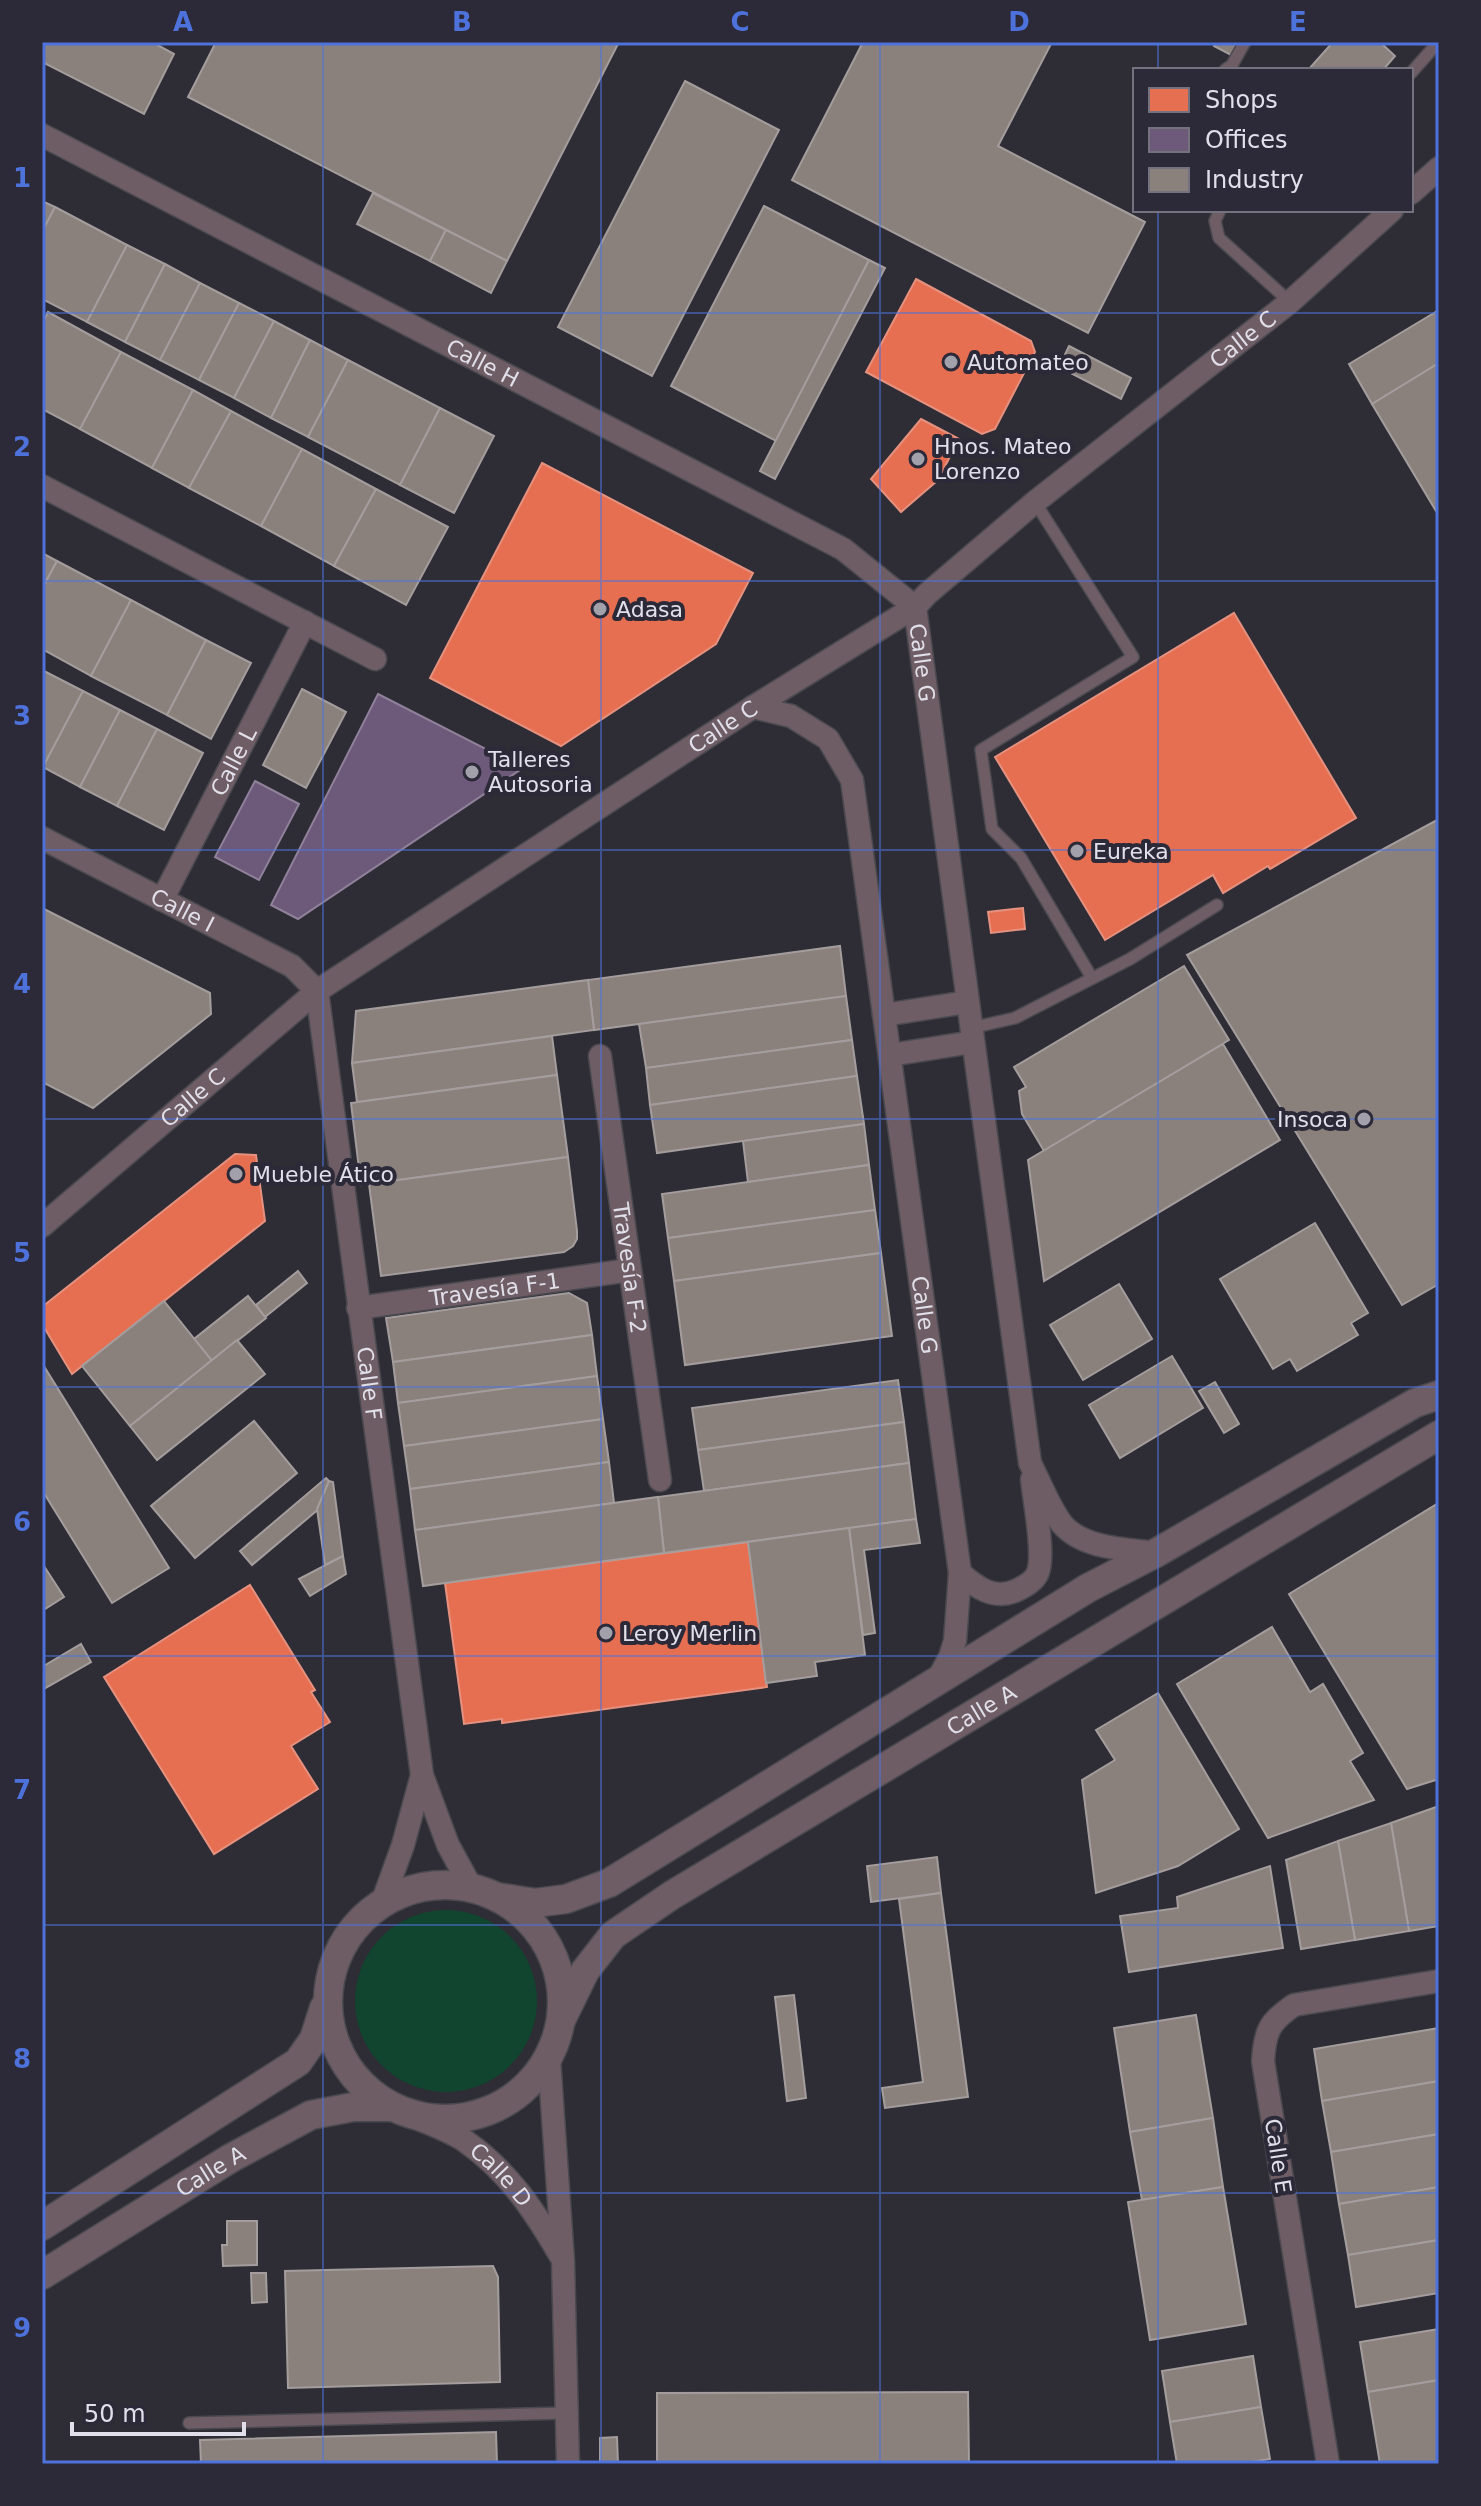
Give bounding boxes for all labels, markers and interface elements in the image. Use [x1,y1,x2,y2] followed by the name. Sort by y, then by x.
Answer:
[173,7,193,37] text: A
[452,7,472,37] text: B
[730,7,750,37] text: C
[1008,7,1030,37] text: D
[1289,7,1307,37] text: E
[1133,68,1413,212] legend
[1205,86,1278,114] text: Shops
[1205,126,1288,154] text: Offices
[13,163,31,193] text: 1
[1205,166,1304,194] text: Industry
[1205,305,1281,373] street label: Calle C
[442,334,523,392] street label: Calle H
[967,350,1089,375] place label: Automateo
[942,353,960,371] marker: Automateo
[13,432,31,462] text: 2
[934,434,1071,484] place label: Hnos. Mateo Lorenzo
[909,450,927,468] marker: Hnos. Mateo Lorenzo
[616,597,683,622] place label: Adasa
[591,600,609,618] marker: Adasa
[905,622,940,703] street label: Calle G
[684,695,762,758] street label: Calle C
[13,701,31,731] text: 3
[205,722,262,800] street label: Calle L
[487,747,593,797] place label: Talleres Autosoria
[463,763,481,781] marker: Talleres Autosoria
[1093,839,1169,864] place label: Eureka
[1068,842,1086,860] marker: Eureka
[147,883,219,937] street label: Calle I
[13,969,31,999] text: 4
[155,1063,230,1132] street label: Calle C
[1277,1107,1348,1132] place label: Insoca
[1355,1110,1373,1128] marker: Insoca
[252,1162,394,1187] place label: Mueble Ático
[227,1165,245,1183] marker: Mueble Ático
[608,1200,652,1335] street label: Travesía F-2
[13,1238,31,1268] text: 5
[427,1267,562,1311] street label: Travesía F-1
[907,1274,943,1356] street label: Calle G
[352,1345,387,1422] street label: Calle F
[13,1507,31,1537] text: 6
[622,1621,757,1646] place label: Leroy Merlin
[597,1624,615,1642] marker: Leroy Merlin
[942,1679,1021,1740] street label: Calle A
[13,1775,31,1805] text: 7
[13,2044,31,2074] text: 8
[1260,2117,1296,2195] street label: Calle E
[465,2137,537,2211] street label: Calle D
[171,2140,249,2202] street label: Calle A
[13,2313,31,2343] text: 9
[72,2386,244,2436] scale bar
[84,2400,146,2428] text: 50 m

